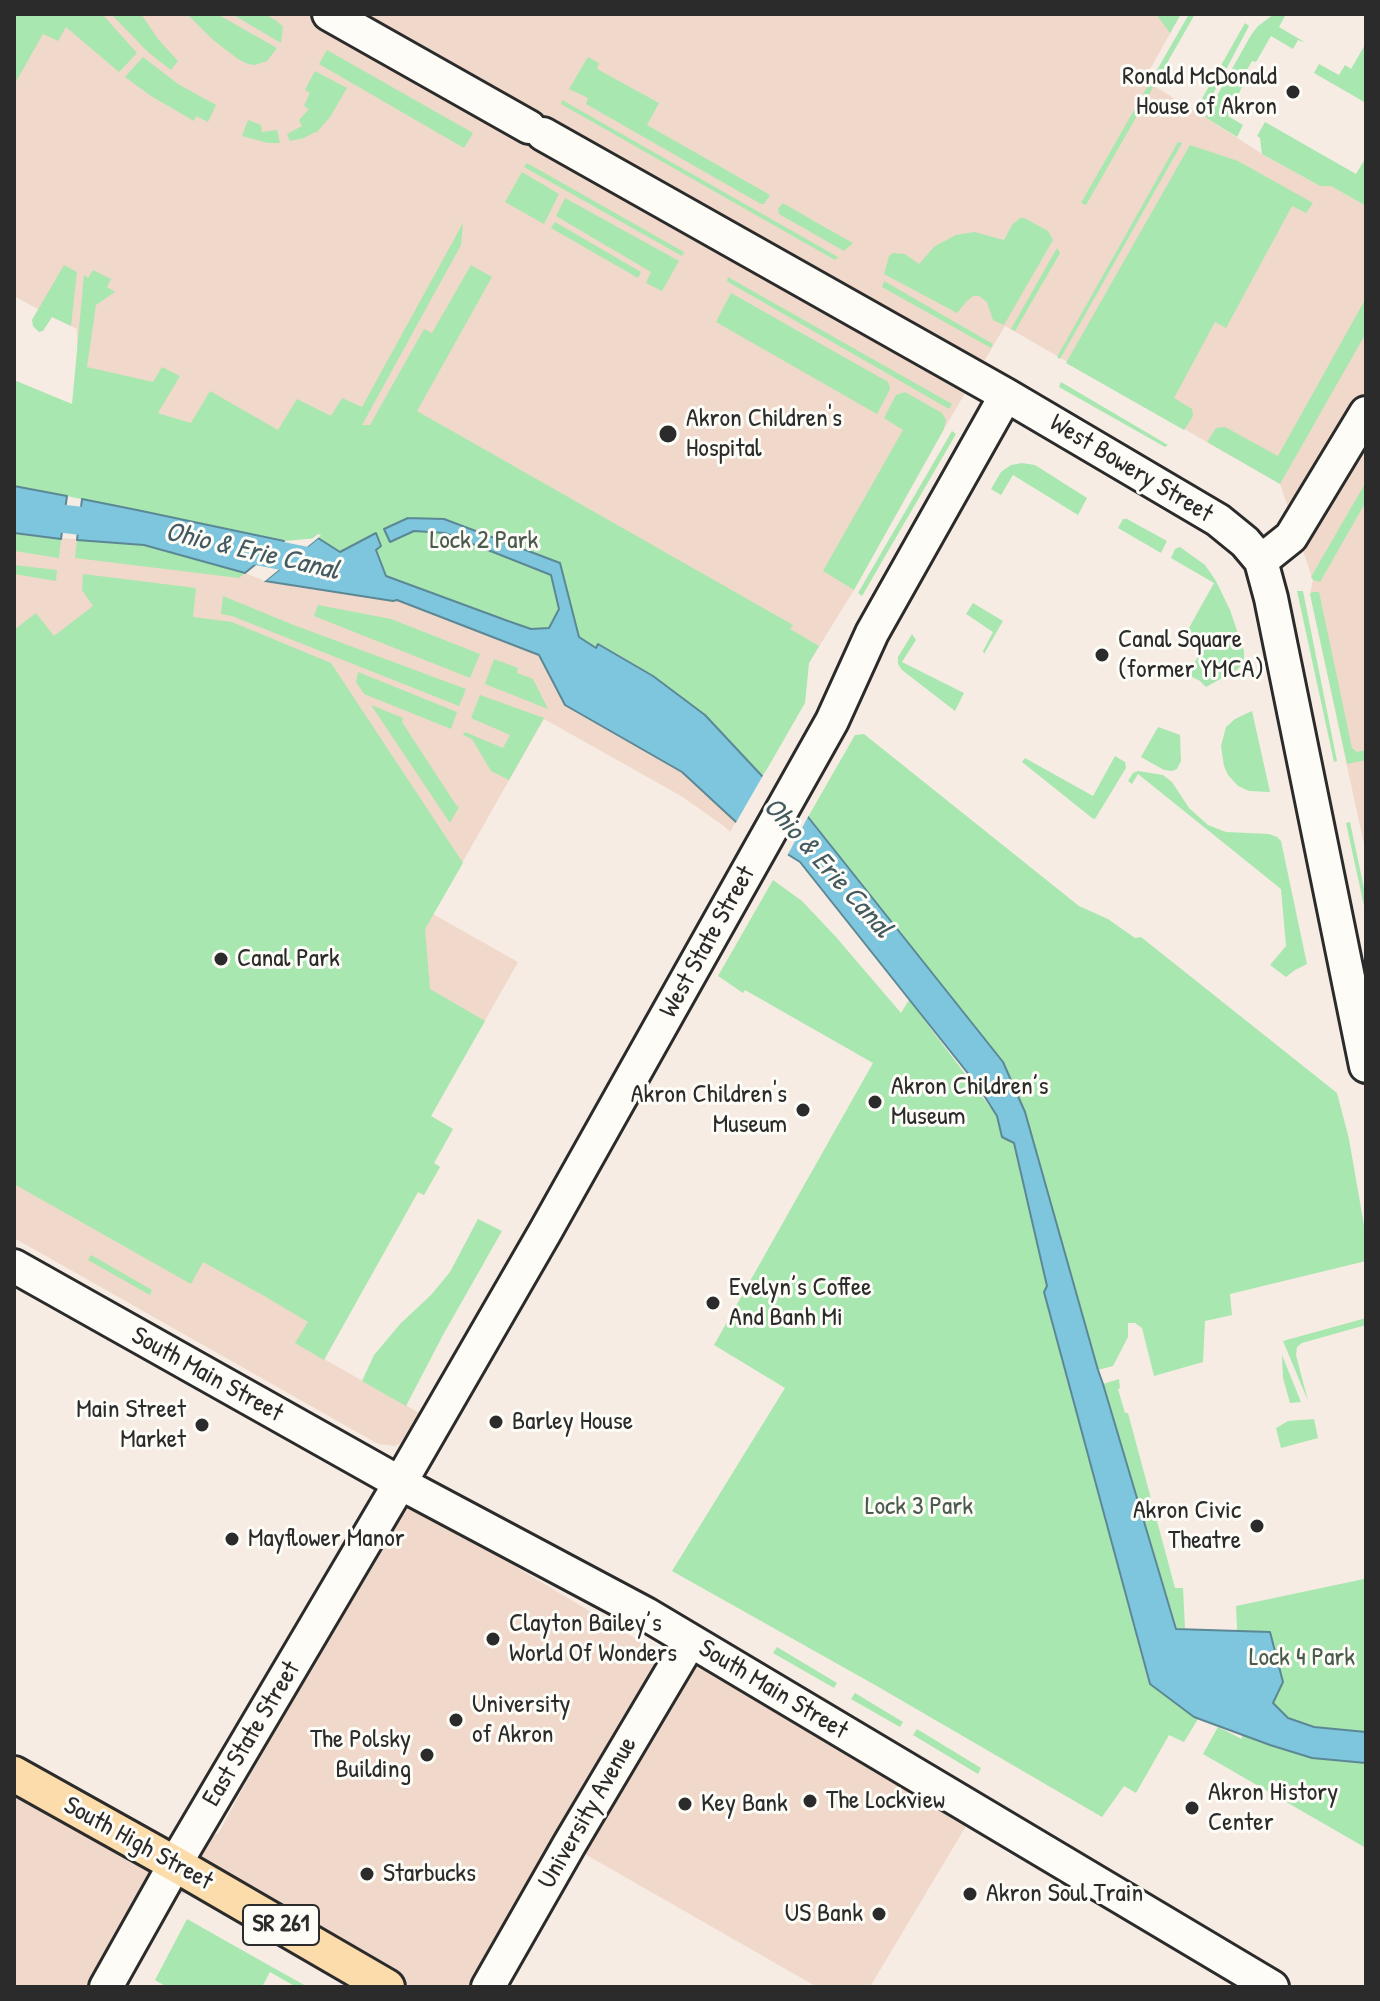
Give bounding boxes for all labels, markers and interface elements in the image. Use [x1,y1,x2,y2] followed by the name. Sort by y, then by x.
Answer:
[1122,61,1277,122] place label: Ronald McDonald House of Akron
[1284,83,1302,101] marker: Ronald McDonald House of Akron
[686,403,842,464] place label: Akron Children's Hospital
[1044,408,1218,530] street label: West Bowery Street
[657,423,679,445] marker: Akron Children's Hospital
[162,516,342,588] water label: Ohio & Erie Canal
[430,525,538,557] park label: Lock 2 Park
[1118,624,1264,686] place label: Canal Square (former YMCA)
[1093,646,1111,664] marker: Canal Square (former YMCA)
[755,791,899,945] water label: Ohio & Erie Canal
[654,861,762,1023] street label: West State Street
[237,943,340,975] place label: Canal Park
[212,950,230,968] marker: Canal Park
[891,1071,1049,1132] place label: Akron Children’s Museum
[631,1079,787,1140] place label: Akron Children's Museum
[866,1093,884,1111] marker: Akron Children’s Museum
[794,1101,812,1119] marker: Akron Children's Museum
[729,1272,872,1334] place label: Evelyn’s Coffee And Banh Mi
[704,1294,722,1312] marker: Evelyn’s Coffee And Banh Mi
[126,1321,288,1429] street label: South Main Street
[76,1394,186,1456] place label: Main Street Market
[512,1406,633,1438] place label: Barley House
[487,1413,505,1431] marker: Barley House
[193,1416,211,1434] marker: Main Street Market
[865,1491,973,1523] park label: Lock 3 Park
[1133,1495,1241,1556] place label: Akron Civic Theatre
[1248,1517,1266,1535] marker: Akron Civic Theatre
[248,1523,405,1555] place label: Mayflower Manor
[223,1530,241,1548] marker: Mayflower Manor
[509,1608,677,1670] place label: Clayton Bailey’s World Of Wonders
[484,1630,502,1648] marker: Clayton Bailey’s World Of Wonders
[693,1633,853,1747] street label: South Main Street
[1249,1642,1355,1674] park label: Lock 4 Park
[197,1656,307,1812] street label: East State Street
[472,1689,570,1750] place label: University of Akron
[447,1711,465,1729] marker: University of Akron
[310,1724,411,1786] place label: The Polsky Building
[532,1731,644,1895] street label: University Avenue
[418,1746,436,1764] marker: The Polsky Building
[1208,1777,1338,1838] place label: Akron History Center
[826,1785,945,1817] place label: The Lockview
[701,1788,788,1820] place label: Key Bank
[58,1790,218,1898] street label: South High Street
[801,1792,819,1810] marker: The Lockview
[676,1795,694,1813] marker: Key Bank
[1183,1799,1201,1817] marker: Akron History Center
[383,1858,476,1890] place label: Starbucks
[358,1865,376,1883] marker: Starbucks
[986,1878,1143,1910] place label: Akron Soul Train
[961,1885,979,1903] marker: Akron Soul Train
[785,1898,863,1930] place label: US Bank
[243,1905,319,1945] road number: SR 261
[870,1905,888,1923] marker: US Bank

